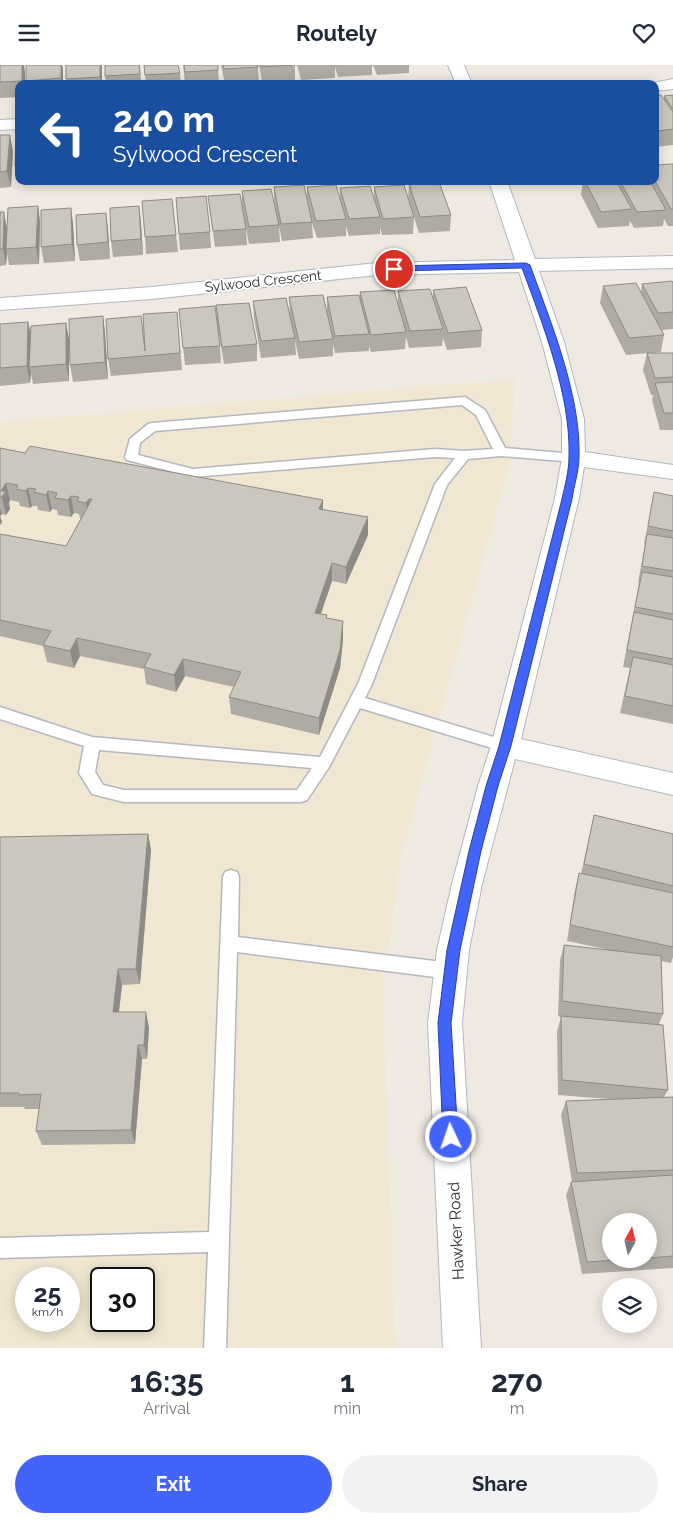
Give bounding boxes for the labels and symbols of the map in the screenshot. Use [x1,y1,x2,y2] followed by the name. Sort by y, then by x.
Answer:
[373,248,415,290] pin
[204,267,323,295] street label: Sylwood Crescent
[424,1110,476,1162] position arrow
[444,1181,468,1281] street label: Hawker Road
[602,1213,658,1267] north arrow
[90,1267,155,1332] speed limit sign: 30

